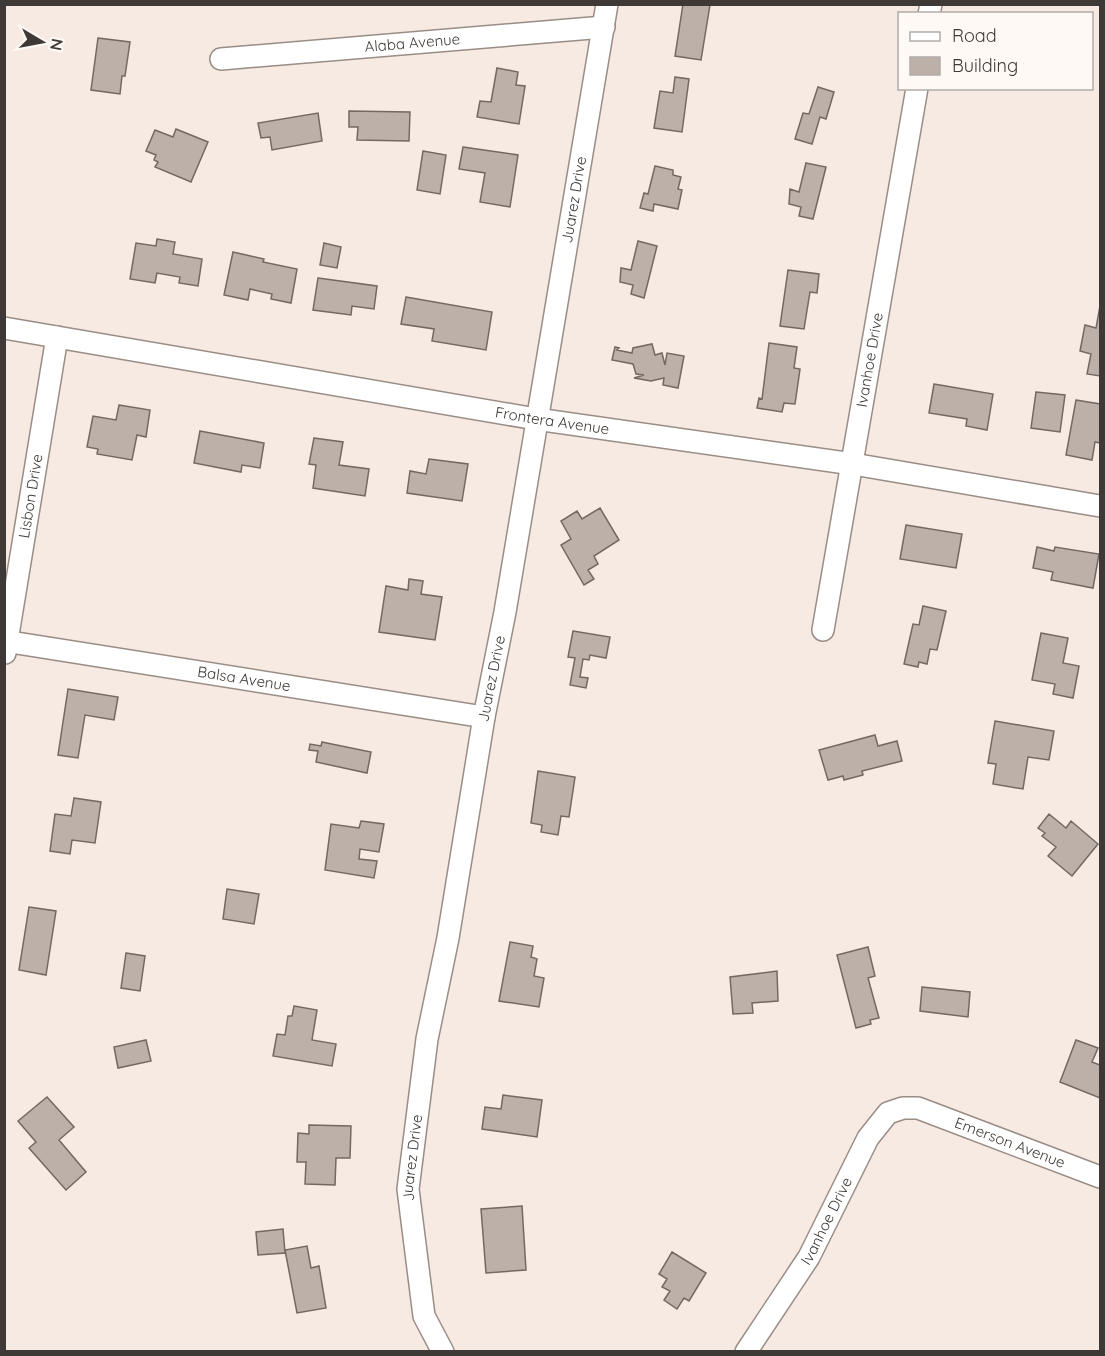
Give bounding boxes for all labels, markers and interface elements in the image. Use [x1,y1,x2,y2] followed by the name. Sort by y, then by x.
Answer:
[12,12,72,72] north arrow
[898,12,1093,90] legend
[952,24,997,47] text: Road
[364,29,461,56] street label: Alaba Avenue
[46,37,68,52] text: N
[952,54,1018,77] text: Building
[557,155,590,245] street label: Juarez Drive
[852,311,887,409] street label: Ivanhoe Drive
[494,402,611,438] street label: Frontera Avenue
[14,452,47,540] street label: Lisbon Drive
[473,634,509,723] street label: Juarez Drive
[196,662,292,695] street label: Balsa Avenue
[398,1113,426,1203] street label: Juarez Drive
[952,1113,1068,1172] street label: Emerson Avenue
[796,1174,856,1269] street label: Ivanhoe Drive

